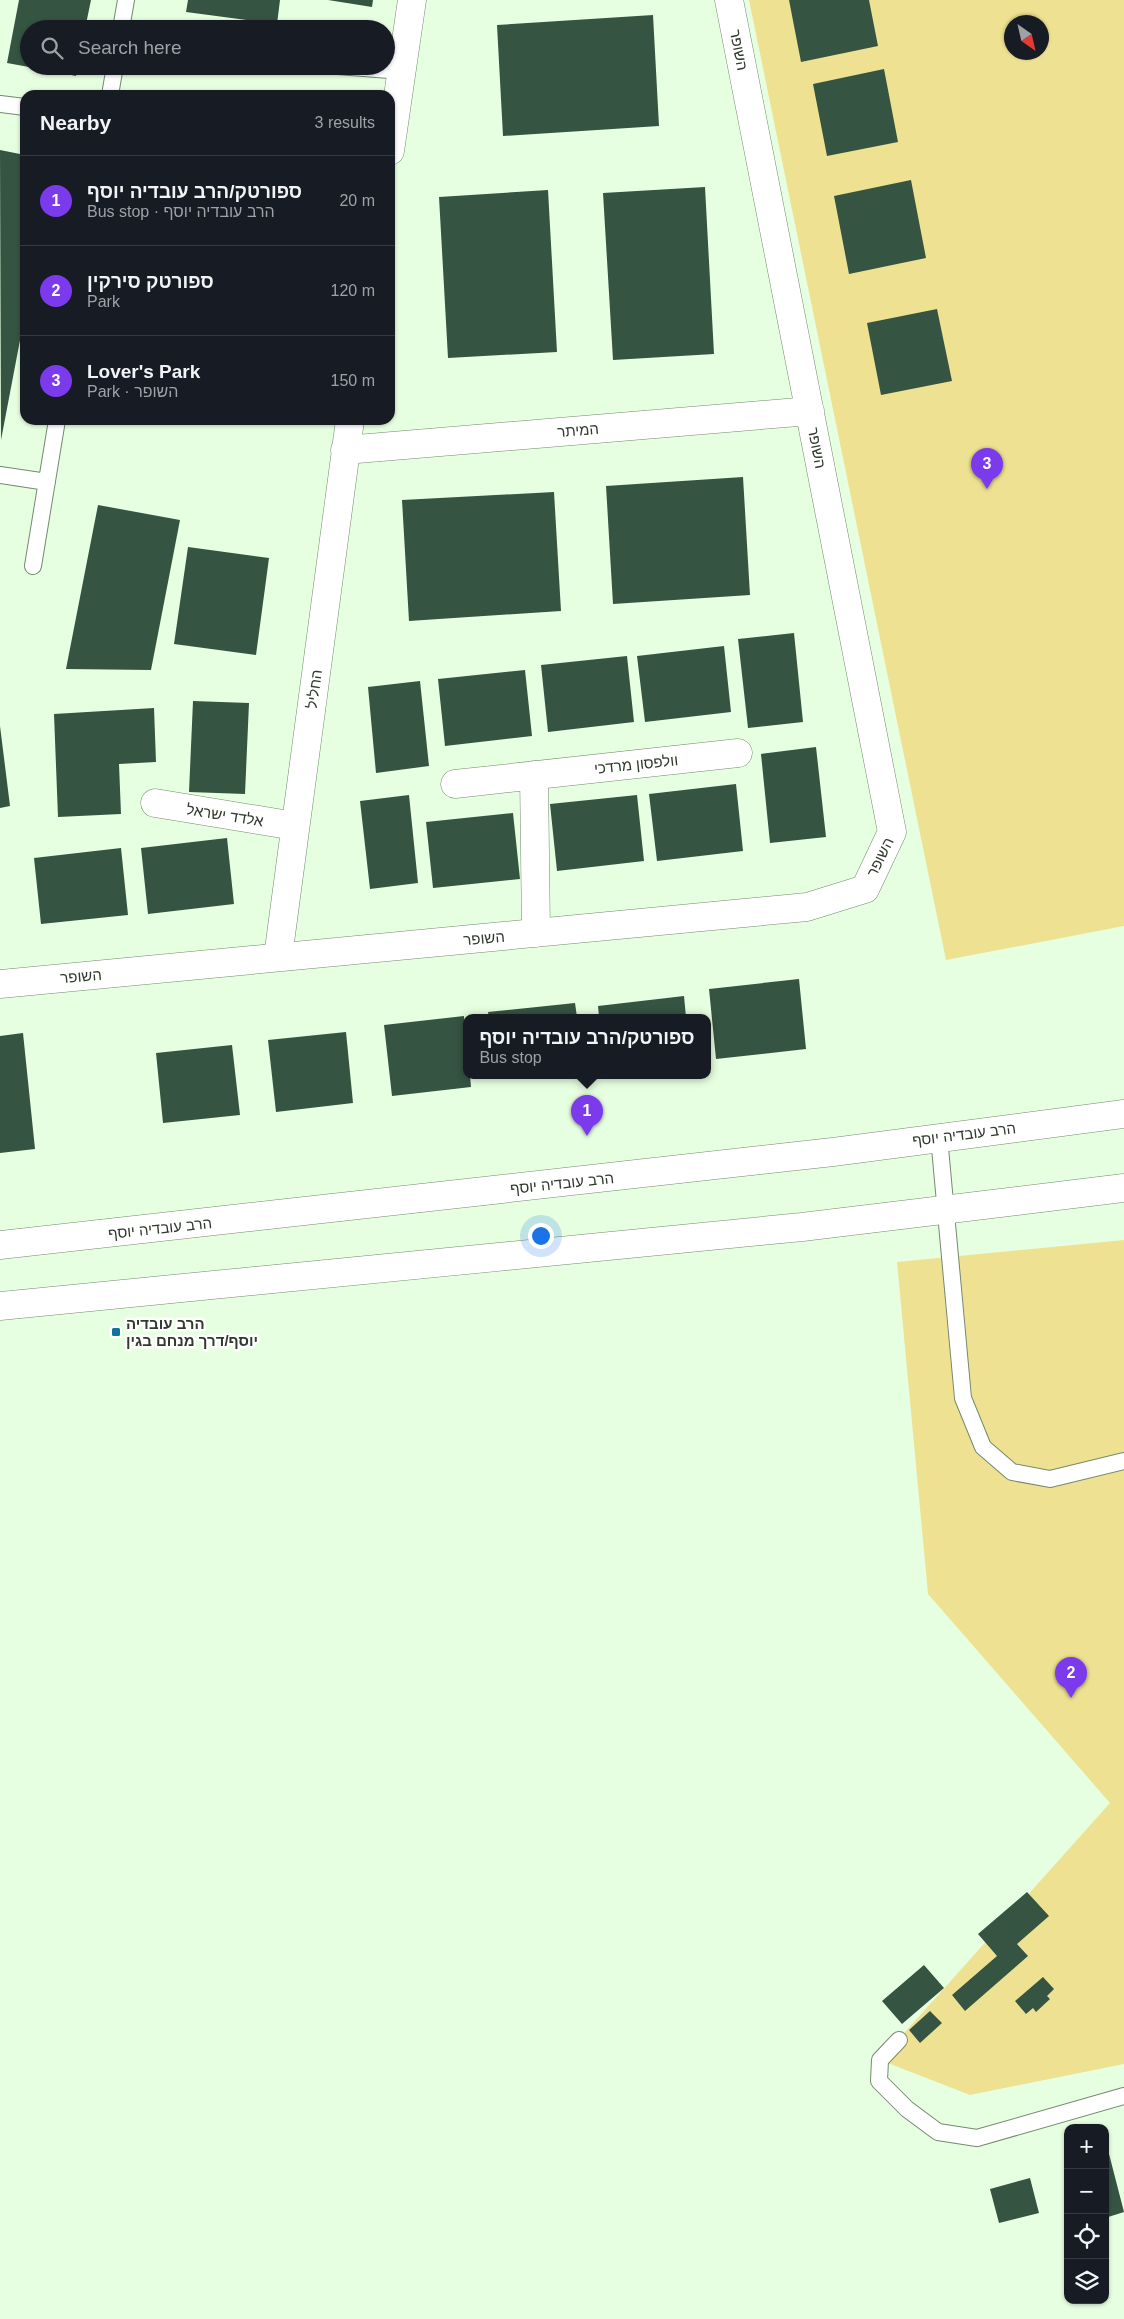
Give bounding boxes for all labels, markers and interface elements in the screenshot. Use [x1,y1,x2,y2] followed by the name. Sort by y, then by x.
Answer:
[1004,15,1049,60] north arrow
[20,20,395,75] search box
[727,28,751,72] street label: השופר
[38,34,66,62] icon: search
[78,37,182,58] text: Search here
[40,111,111,134] text: Nearby
[315,114,375,131] text: 3 results
[87,181,302,202] text: ספורטק/הרב עובדיה יוסף
[52,192,60,209] text: 1
[339,192,375,209] text: 20 m
[87,203,275,220] text: Bus stop · הרב עובדיה יוסף
[87,271,214,292] text: ספורטק סירקין
[52,282,60,299] text: 2
[331,282,375,299] text: 120 m
[87,293,120,310] text: Park
[87,361,200,382] text: Lover's Park
[52,372,60,389] text: 3
[331,372,375,389] text: 150 m
[87,383,178,400] text: Park · השופר
[556,420,600,440] street label: המיתר
[805,426,829,470] street label: השופר
[971,448,1003,489] pin: 3
[303,668,325,710] street label: החליל
[593,751,679,777] street label: וולפסון מרדכי
[185,801,265,830] street label: אלדד ישראל
[863,835,897,879] street label: השופר
[463,928,505,948] street label: השופר
[60,966,102,986] street label: השופר
[463,1014,711,1079] popup
[479,1027,695,1048] text: ספורטק/הרב עובדיה יוסף
[479,1049,542,1066] text: Bus stop
[571,1095,603,1136] pin: 1
[911,1119,1017,1149] street label: הרב עובדיה יוסף
[509,1169,615,1197] street label: הרב עובדיה יוסף
[107,1214,213,1242] street label: הרב עובדיה יוסף
[528,1223,554,1249] your location
[126,1315,258,1349] place label: הרב עובדיה יוסף/דרך מנחם בגין
[110,1326,122,1338] marker: הרב עובדיה יוסף/דרך מנחם בגין
[1055,1657,1087,1698] pin: 2
[1064,2124,1109,2304] map controls
[1064,2124,1109,2169] button: +
[1064,2169,1109,2214] button: −
[1064,2214,1109,2259] button: locate
[1064,2259,1109,2304] button: layers

